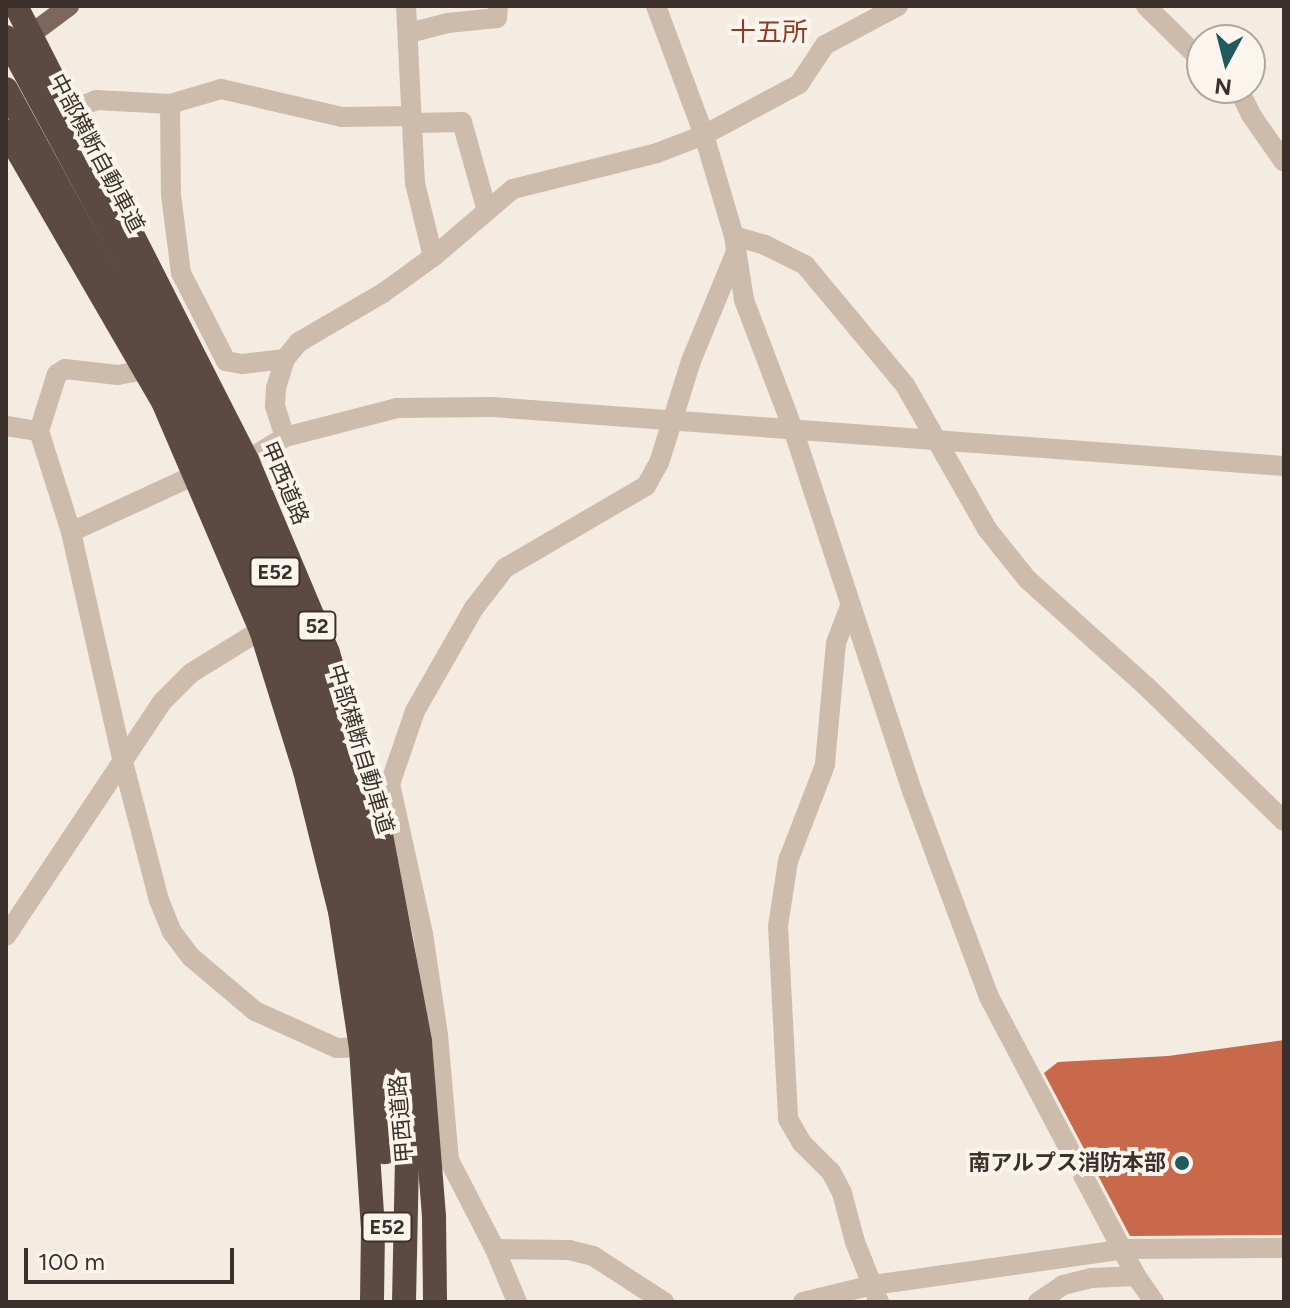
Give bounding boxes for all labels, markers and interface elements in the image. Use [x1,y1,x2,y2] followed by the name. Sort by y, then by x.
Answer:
[730,17,808,49] district label: 十五所
[1186,24,1266,104] north arrow
[44,69,150,237] street label: 中部横断自動車道
[1213,72,1233,101] text: N
[256,437,314,529] street label: 甲西道路
[249,556,301,588] road number: E52
[297,610,337,642] road number: 52
[323,661,399,837] street label: 中部横断自動車道
[384,1074,418,1164] street label: 甲西道路
[968,1150,1166,1176] place label: 南アルプス消防本部
[1173,1154,1191,1172] marker: 南アルプス消防本部
[361,1211,413,1243] road number: E52
[28,1232,238,1282] scale bar
[38,1247,105,1276] text: 100 m

